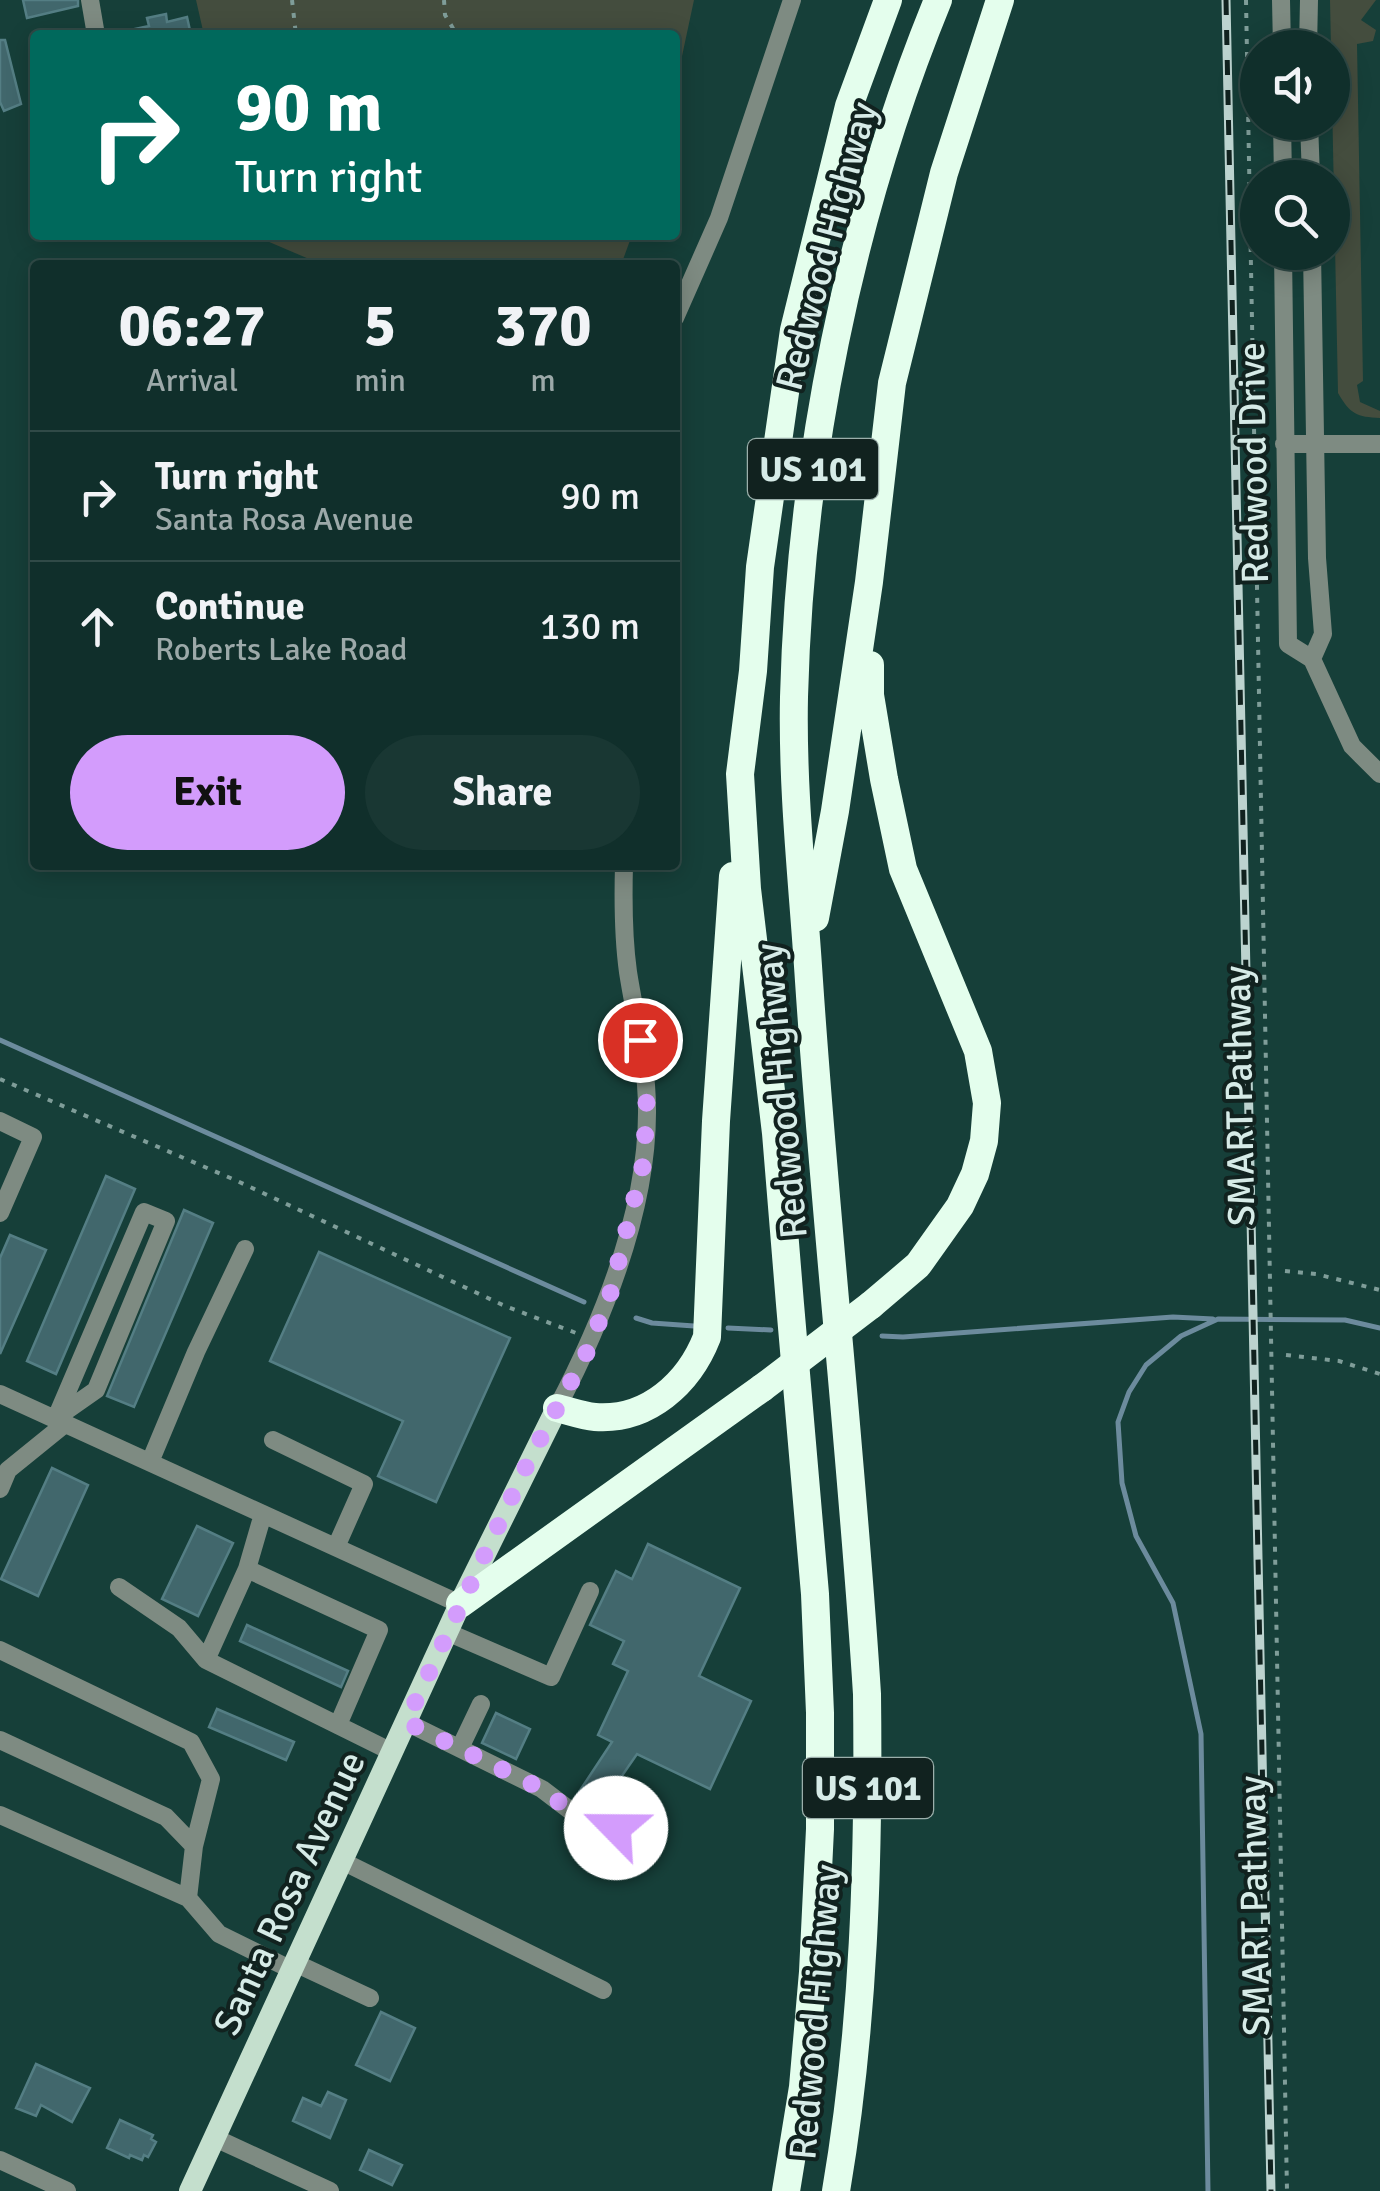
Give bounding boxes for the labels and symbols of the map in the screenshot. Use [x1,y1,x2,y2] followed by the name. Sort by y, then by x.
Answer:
[765,97,888,395] street label: Redwood Highway
[1228,342,1279,584] street label: Redwood Drive
[748,439,878,499] road number: US 101
[745,941,818,1241] street label: Redwood Highway
[1214,965,1265,1227] street label: SMART Pathway
[598,998,683,1083] pin
[203,1744,376,2042] street label: Santa Rosa Avenue
[803,1758,933,1818] road number: US 101
[1229,1775,1280,2037] street label: SMART Pathway
[564,1776,668,1880] position arrow
[779,1862,852,2162] street label: Redwood Highway

